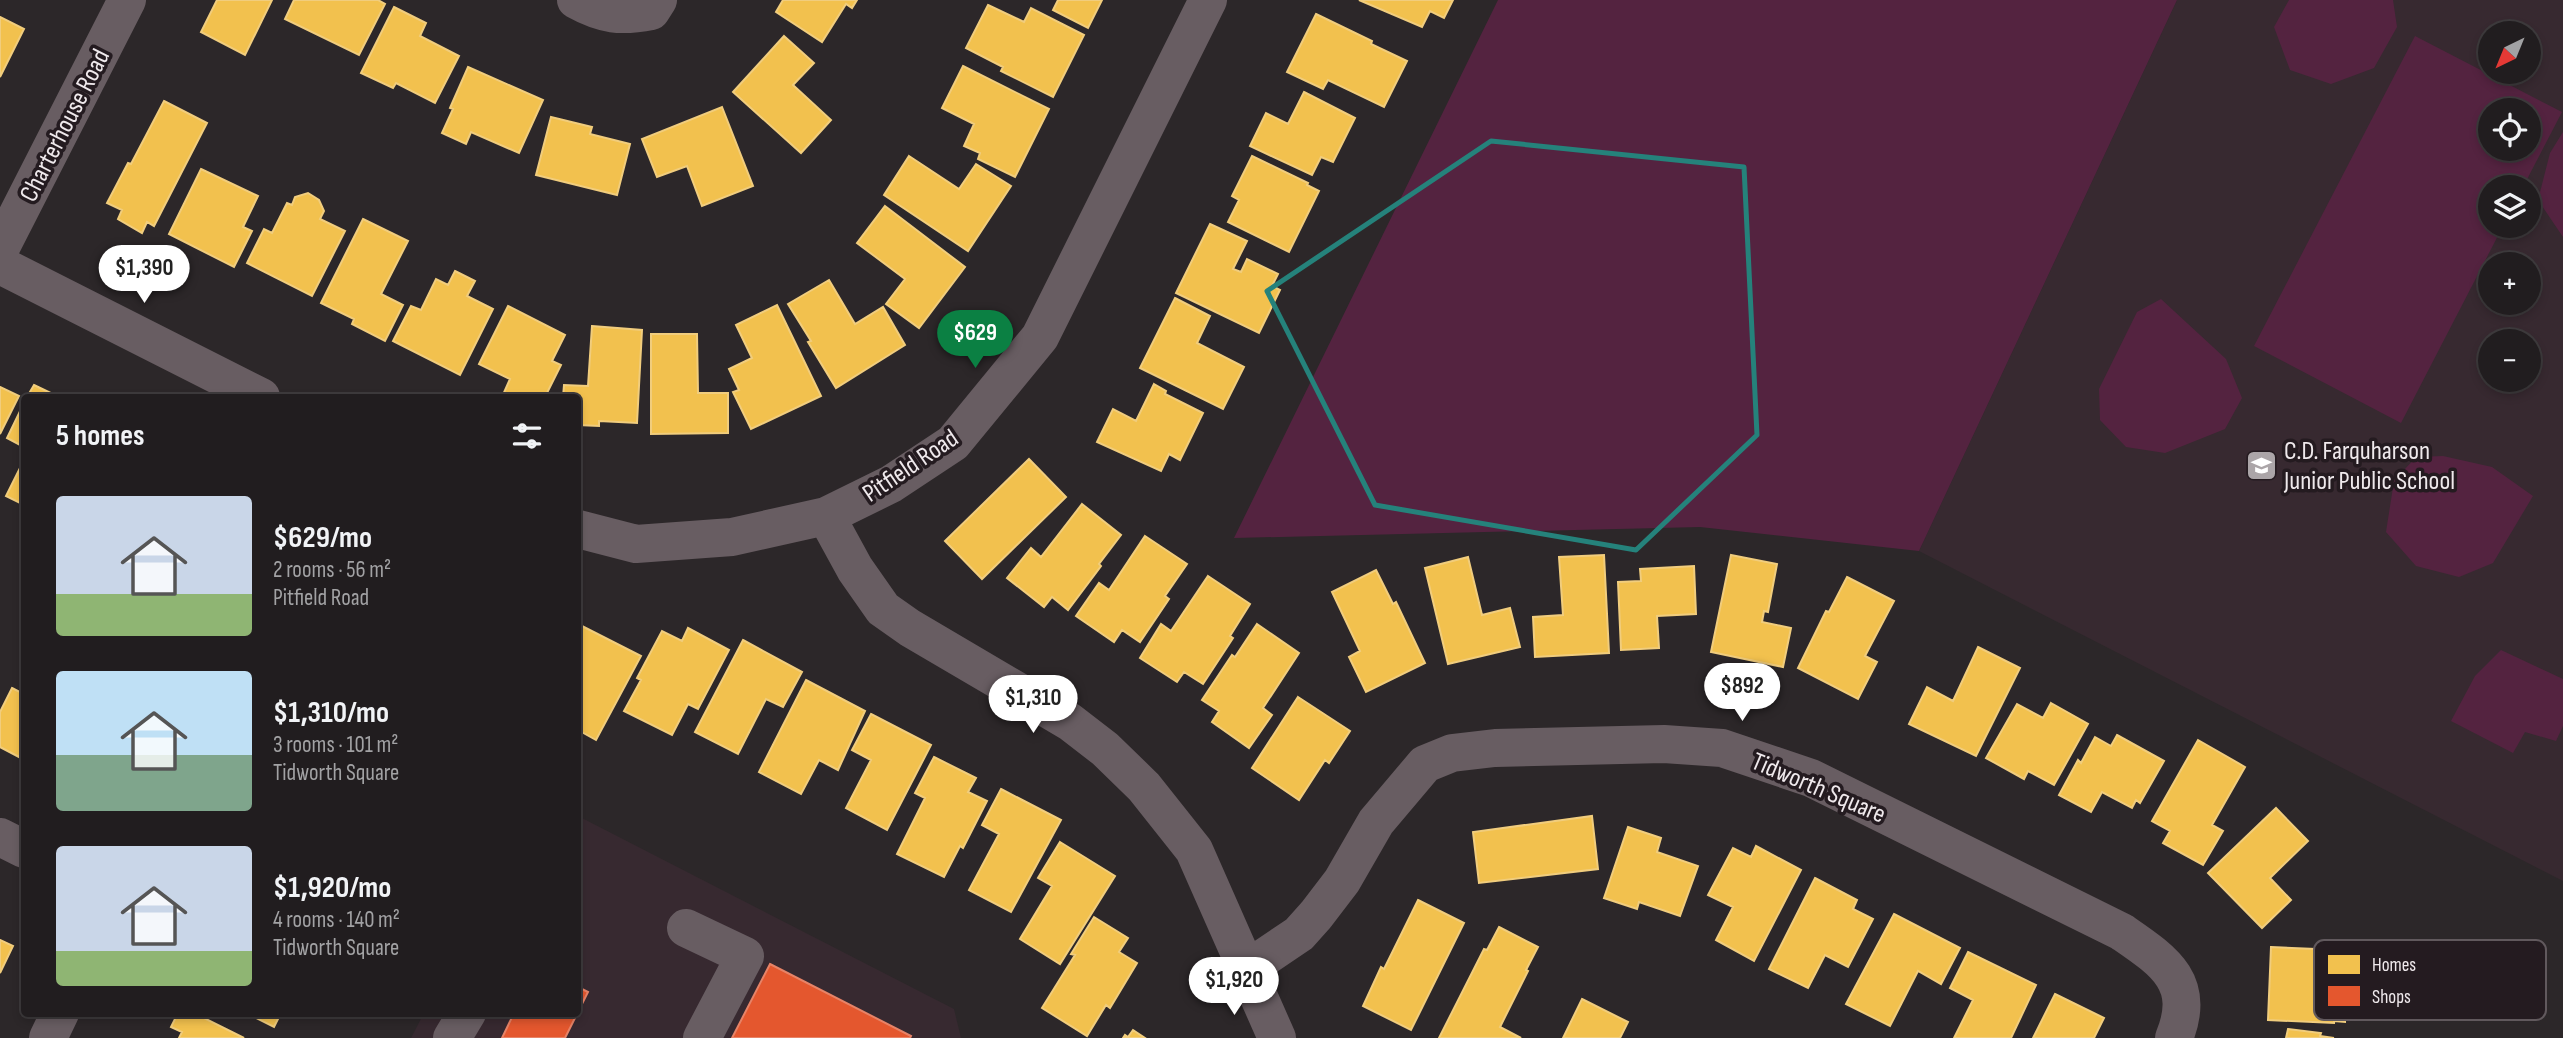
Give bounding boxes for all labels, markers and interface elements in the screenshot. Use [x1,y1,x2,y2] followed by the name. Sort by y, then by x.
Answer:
[2478,21,2541,84] north arrow
[2478,21,2541,392] map controls
[14,44,117,207] street label: Charterhouse Road
[2478,98,2541,161] button: locate
[2478,175,2541,238] button: layers
[87,246,201,305] pin: $1,390
[2478,252,2541,315] button: +
[115,254,173,282] text: $1,390
[934,310,1016,370] pin: $629
[953,319,997,347] text: $629
[2478,329,2541,392] button: −
[508,417,546,455] icon: filters
[56,418,145,454] text: 5 homes
[857,423,965,509] street label: Pitfield Road
[2283,436,2455,497] place label: C.D. Farquharson Junior Public School
[2244,448,2278,482] school or university icon: C.D. Farquharson Junior Public School
[273,520,372,556] text: $629/mo
[112,524,196,608] icon: home
[273,556,391,584] text: 2 rooms · 56 m²
[273,584,369,612] text: Pitfield Road
[1701,664,1783,723] pin: $892
[1720,672,1764,700] text: $892
[976,676,1090,735] pin: $1,310
[1005,684,1061,712] text: $1,310
[273,695,389,731] text: $1,310/mo
[112,699,196,783] icon: home
[273,731,398,759] text: 3 rooms · 101 m²
[1747,746,1890,831] street label: Tidworth Square
[273,759,399,787] text: Tidworth Square
[273,870,391,906] text: $1,920/mo
[112,874,196,958] icon: home
[273,906,400,934] text: 4 rooms · 140 m²
[273,934,399,962] text: Tidworth Square
[2314,940,2546,1020] legend
[2372,954,2416,977] text: Homes
[1177,958,1291,1017] pin: $1,920
[1205,966,1263,994] text: $1,920
[2372,986,2411,1009] text: Shops

